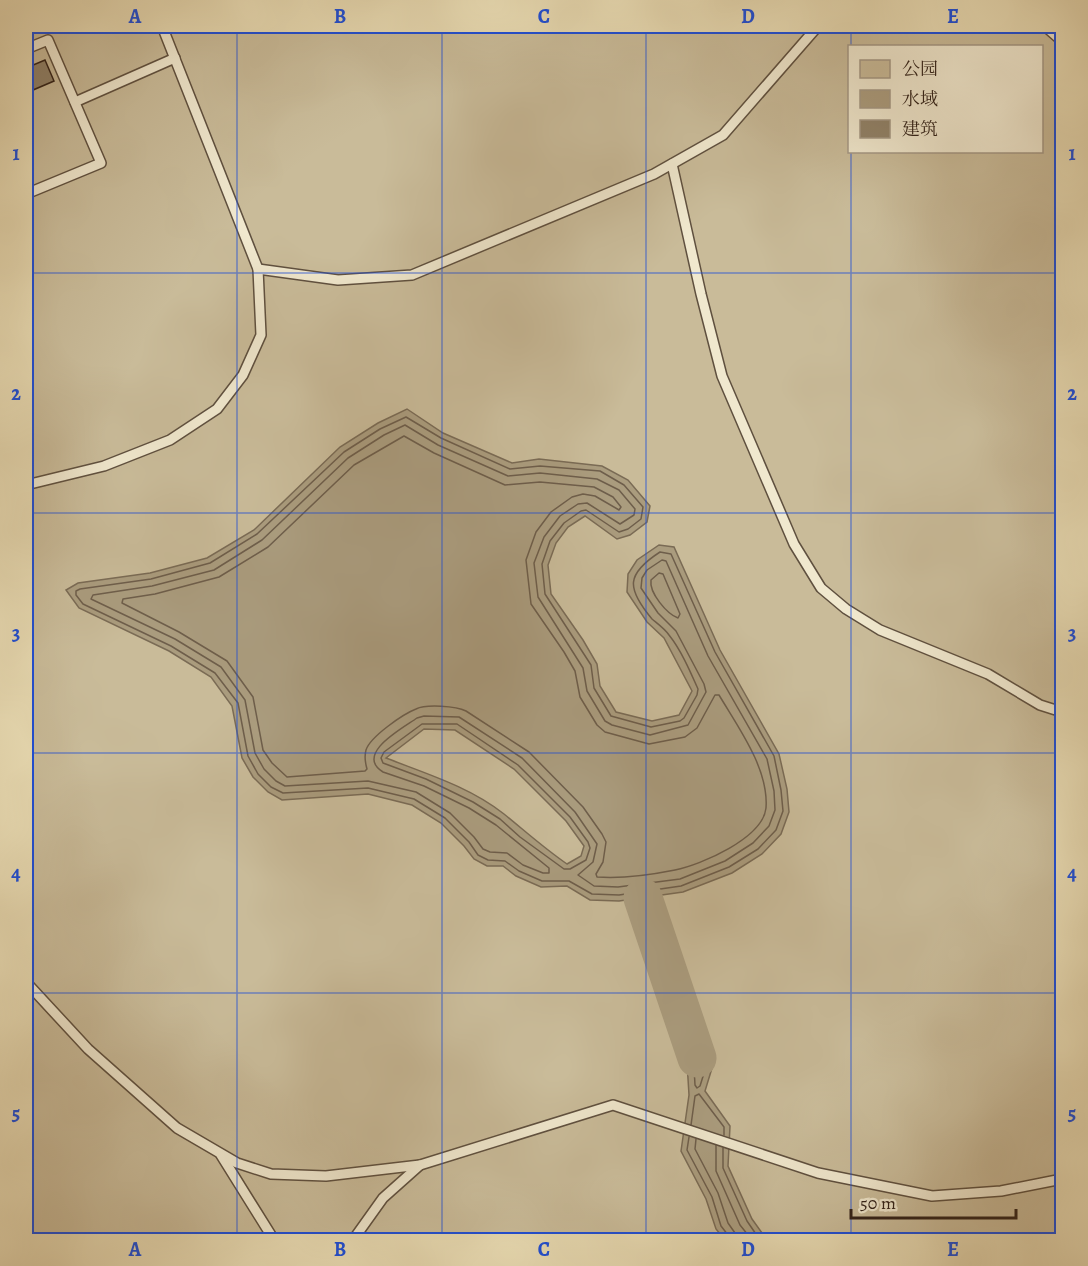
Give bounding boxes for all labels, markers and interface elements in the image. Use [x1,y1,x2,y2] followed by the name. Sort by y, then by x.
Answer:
[128,3,142,30] text: A
[334,3,346,30] text: B
[538,3,550,30] text: C
[741,3,755,30] text: D
[947,3,959,30] text: E
[848,45,1043,153] legend
[902,57,938,81] text: 公园
[902,87,938,111] text: 水域
[902,117,938,141] text: 建筑
[12,140,20,167] text: 1
[1068,140,1076,167] text: 1
[11,380,21,407] text: 2
[1067,380,1077,407] text: 2
[12,620,20,647] text: 3
[1068,620,1076,647] text: 3
[11,860,21,887] text: 4
[1067,860,1077,887] text: 4
[12,1100,20,1127] text: 5
[1068,1100,1076,1127] text: 5
[851,1182,1016,1220] scale bar
[860,1191,896,1215] text: 50 m
[128,1236,142,1263] text: A
[334,1236,346,1263] text: B
[538,1236,550,1263] text: C
[741,1236,755,1263] text: D
[947,1236,959,1263] text: E

